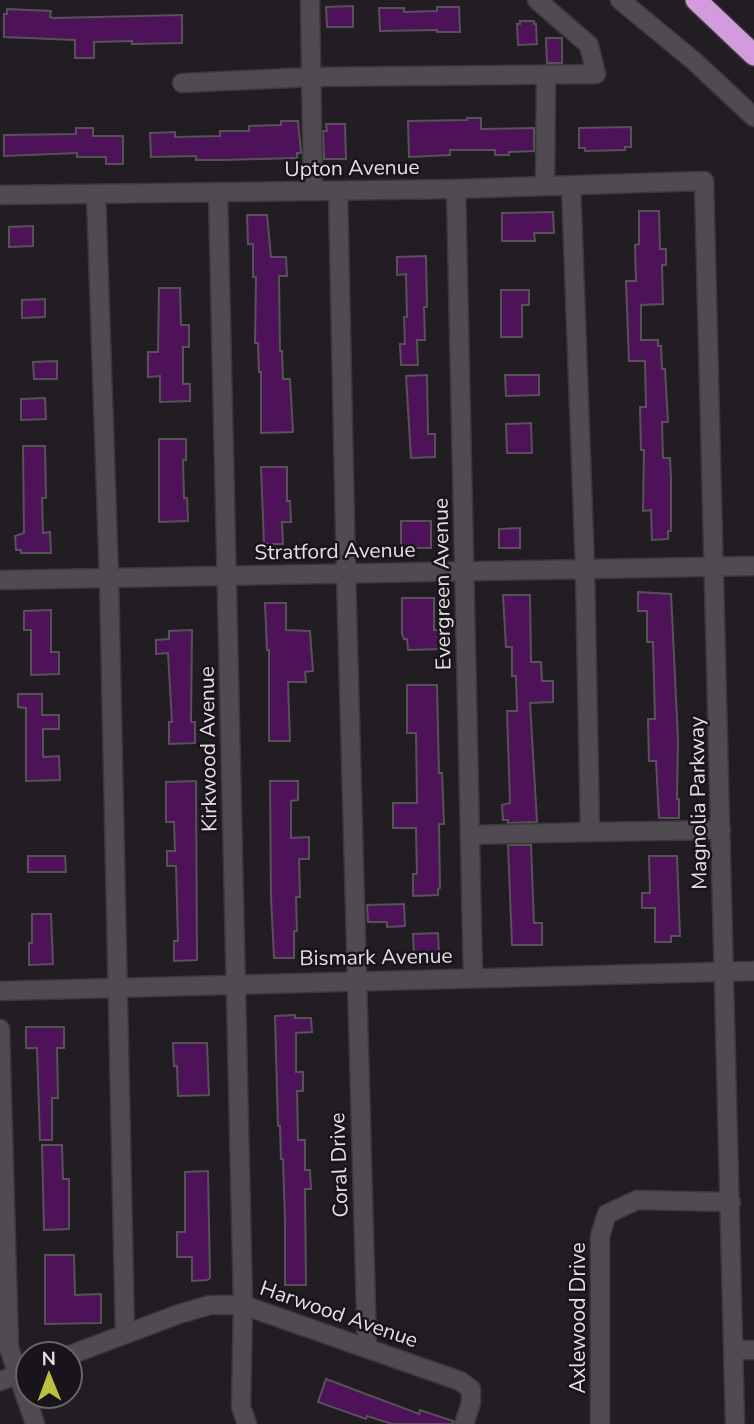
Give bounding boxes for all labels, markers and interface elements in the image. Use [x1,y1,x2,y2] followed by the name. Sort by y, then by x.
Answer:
[284,153,420,183] street label: Upton Avenue
[427,498,457,670] street label: Evergreen Avenue
[254,536,416,566] street label: Stratford Avenue
[193,666,223,832] street label: Kirkwood Avenue
[682,716,714,890] street label: Magnolia Parkway
[299,942,453,972] street label: Bismark Avenue
[323,1112,355,1218] street label: Coral Drive
[564,1242,592,1394] street label: Axlewood Drive
[256,1274,422,1354] street label: Harwood Avenue
[14,1340,84,1410] north arrow
[41,1346,56,1372] text: N

